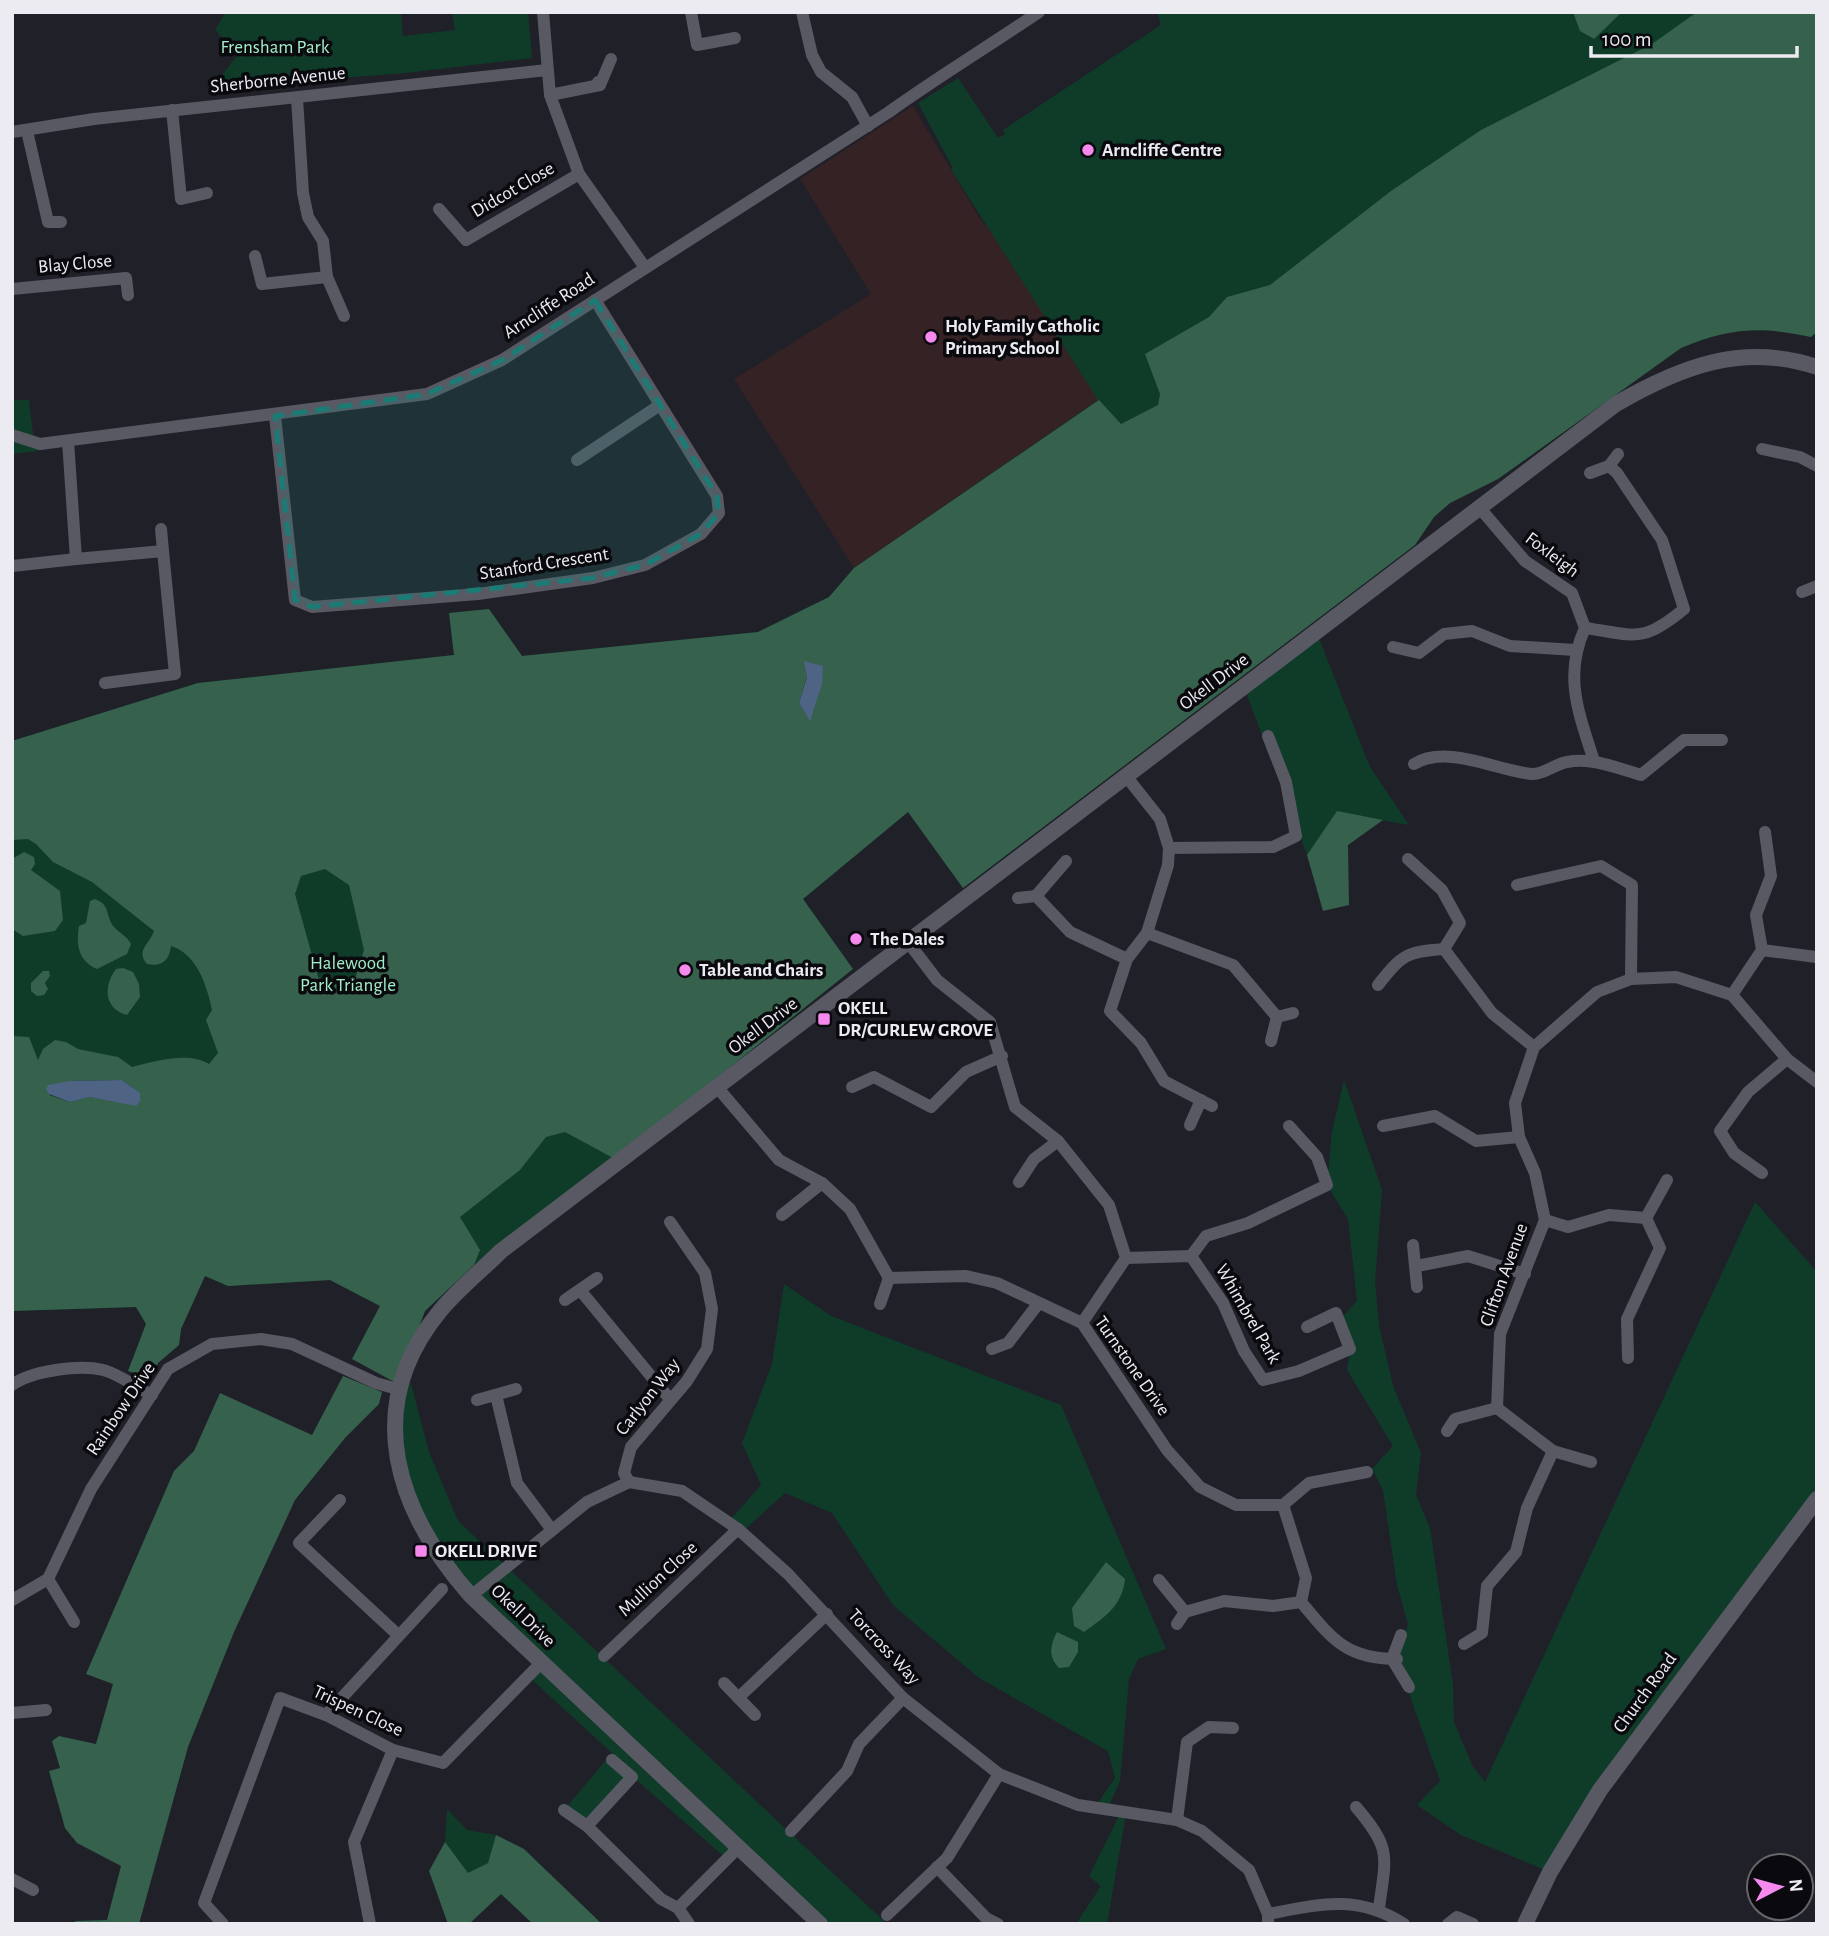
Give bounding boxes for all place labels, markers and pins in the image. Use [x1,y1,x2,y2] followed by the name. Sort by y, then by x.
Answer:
[1102,141,1222,160] place label: Arncliffe Centre
[1080,142,1096,158] marker: Arncliffe Centre
[945,317,1100,358] place label: Holy Family Catholic Primary School
[923,329,939,345] marker: Holy Family Catholic Primary School
[870,930,944,949] place label: The Dales
[848,931,864,947] marker: The Dales
[699,961,823,980] place label: Table and Chairs
[677,962,693,978] marker: Table and Chairs
[838,999,993,1040] place label: OKELL DR/CURLEW GROVE
[816,1011,832,1027] marker: OKELL DR/CURLEW GROVE
[435,1542,537,1561] place label: OKELL DRIVE
[413,1543,429,1559] marker: OKELL DRIVE

